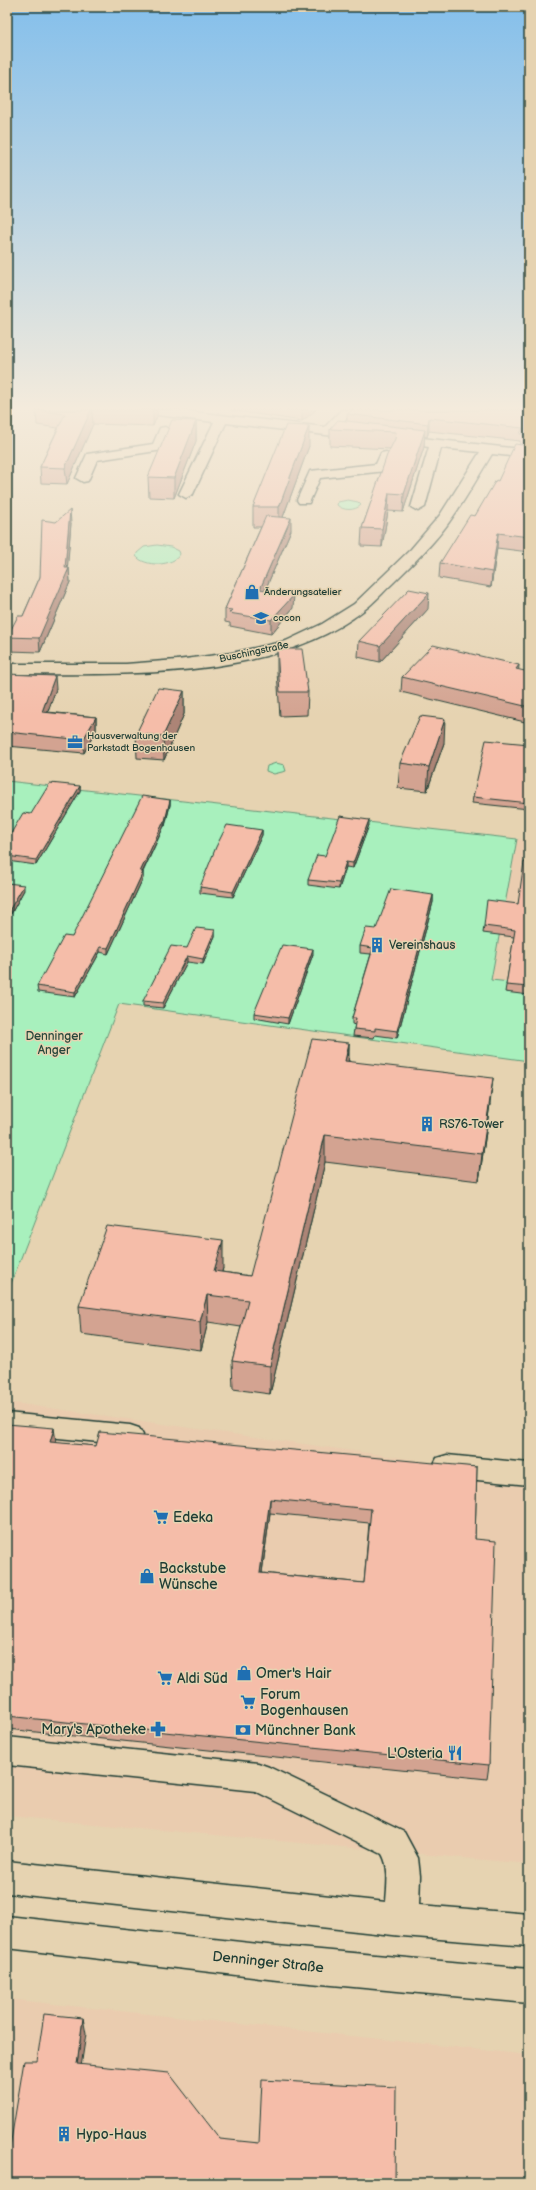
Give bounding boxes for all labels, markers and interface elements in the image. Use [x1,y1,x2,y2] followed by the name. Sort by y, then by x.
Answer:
[243,583,261,601] shop icon: Änderungsatelier
[264,586,342,598] place label: Änderungsatelier
[252,609,270,627] school or university icon: cocon
[273,612,301,624] place label: cocon
[218,639,290,665] street label: Buschingstraße
[87,730,195,754] place label: Hausverwaltung der Parkstadt Bogenhausen
[66,733,84,751] office icon: Hausverwaltung der Parkstadt Bogenhausen
[368,936,386,954] building icon: Vereinshaus
[389,938,455,953] place label: Vereinshaus
[25,1029,83,1058] park label: Denninger Anger
[418,1115,436,1133] building icon: RS76-Tower
[439,1117,504,1132] place label: RS76-Tower
[152,1508,170,1526] supermarket icon: Edeka
[173,1509,213,1526] place label: Edeka
[159,1560,226,1593] place label: Backstube Wünsche
[138,1567,156,1585] shop icon: Backstube Wünsche
[235,1664,253,1682] shop icon: Omer's Hair
[256,1665,332,1682] place label: Omer's Hair
[156,1669,174,1687] supermarket icon: Aldi Süd
[177,1670,228,1687] place label: Aldi Süd
[260,1686,349,1719] place label: Forum Bogenhausen
[239,1693,257,1711] supermarket icon: Forum Bogenhausen
[149,1720,167,1738] pharmacy icon: Mary's Apotheke
[41,1721,146,1738] place label: Mary's Apotheke
[234,1721,252,1739] bank icon: Münchner Bank
[255,1722,355,1739] place label: Münchner Bank
[446,1744,464,1762] restaurant icon: L'Osteria
[387,1745,443,1762] place label: L'Osteria
[212,1948,324,1976] street label: Denninger Straße
[55,2125,73,2143] building icon: Hypo-Haus
[76,2126,147,2143] place label: Hypo-Haus

